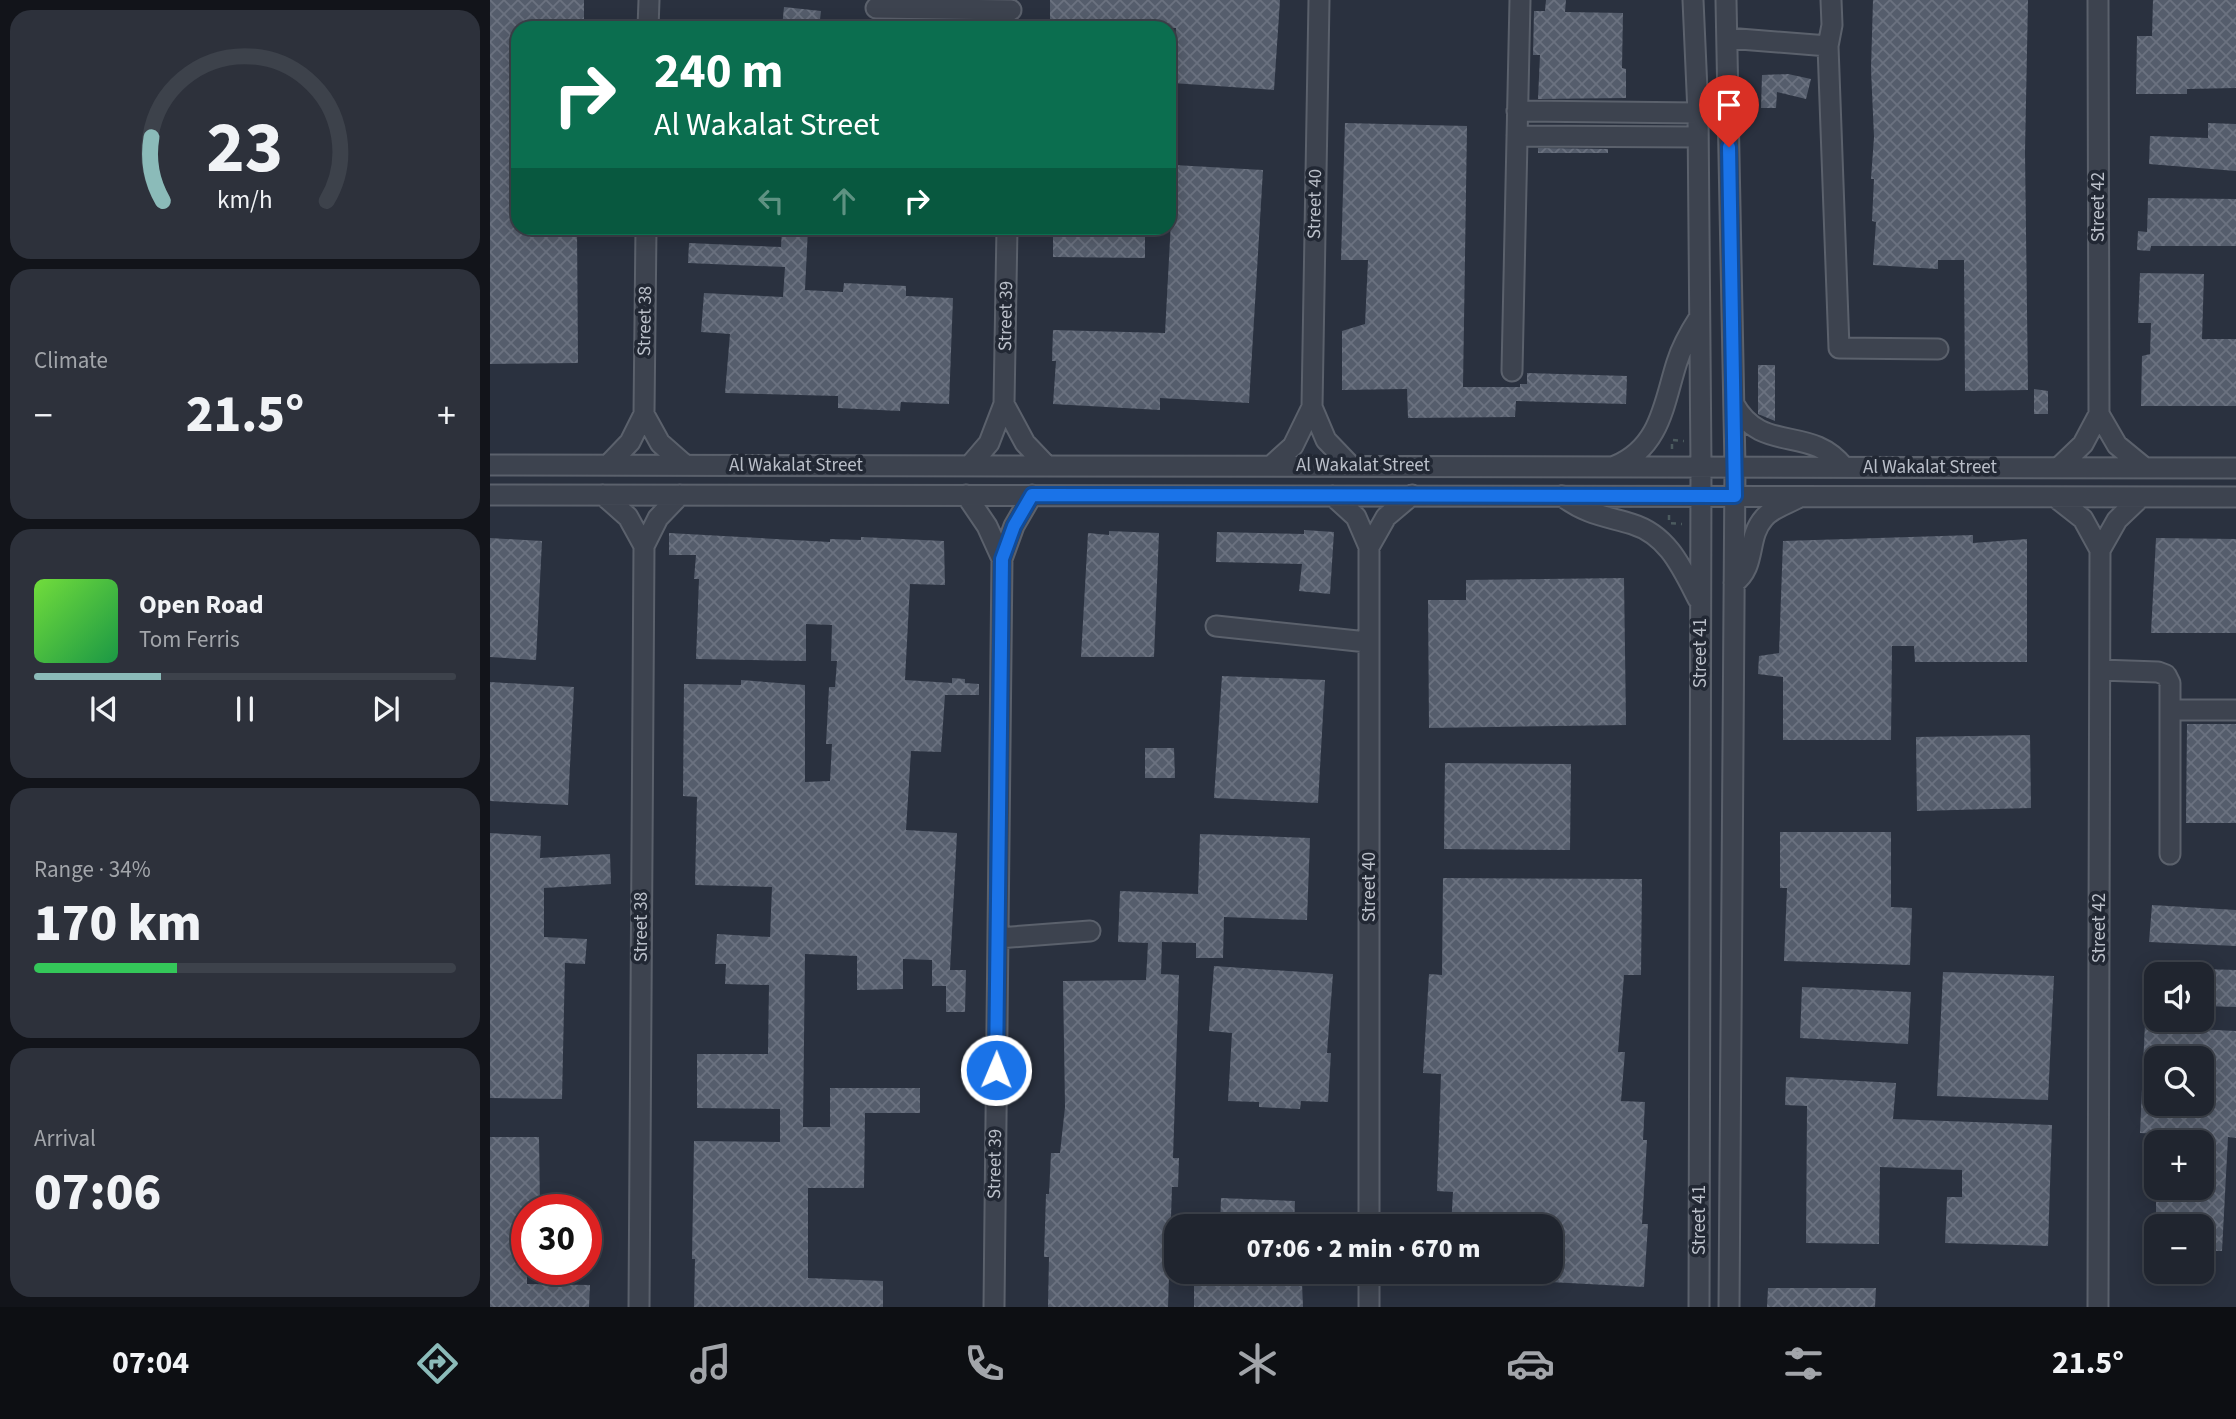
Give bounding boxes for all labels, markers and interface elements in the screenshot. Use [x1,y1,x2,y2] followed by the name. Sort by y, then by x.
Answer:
[654,37,783,107] text: 240 m
[539,49,630,140] icon: right
[1699,75,1759,147] pin
[1710,86,1748,124] icon: arrive
[207,96,283,200] text: 23
[654,102,880,148] text: Al Wakalat Street
[1301,169,1329,239] street label: Street 40
[2085,172,2112,242] street label: Street 42
[217,182,273,218] text: km/h
[752,182,790,220] icon: left
[825,182,863,220] icon: ahead
[898,182,936,220] icon: right
[992,281,1020,351] street label: Street 39
[631,286,659,356] street label: Street 38
[34,344,108,377] text: Climate
[186,378,304,452] text: 21.5°
[34,389,53,443] text: −
[437,389,456,443] text: +
[729,452,864,479] street label: Al Wakalat Street
[1296,452,1431,479] street label: Al Wakalat Street
[1863,454,1998,481] street label: Al Wakalat Street
[139,586,264,623] text: Open Road
[1687,618,1714,688] street label: Street 41
[139,623,240,656] text: Tom Ferris
[85,690,123,728] icon: previous
[226,690,264,728] icon: pause
[367,690,405,728] icon: next
[1356,852,1383,922] street label: Street 40
[34,853,151,886] text: Range · 34%
[34,887,202,961] text: 170 km
[628,892,655,962] street label: Street 38
[2086,893,2113,963] street label: Street 42
[2144,962,2214,1284] map controls
[2144,962,2214,1032] button: sound
[959,1033,1033,1107] position arrow
[2144,1046,2214,1116] button: search
[34,1122,96,1155] text: Arrival
[981,1129,1009,1199] street label: Street 39
[2144,1130,2214,1200] button: +
[34,1156,161,1230] text: 07:06
[1686,1185,1713,1255] street label: Street 41
[511,1194,602,1285] speed limit sign: 30
[2144,1214,2214,1284] button: −
[1247,1230,1480,1267] text: 07:06 · 2 min · 670 m
[413,1339,462,1388] icon: directions
[686,1339,735,1388] icon: music
[960,1339,1009,1388] icon: phone
[1233,1339,1282,1388] icon: climate
[1506,1339,1555,1388] icon: car
[1779,1339,1828,1388] icon: filters
[112,1340,189,1386] text: 07:04
[2052,1340,2124,1386] text: 21.5°

